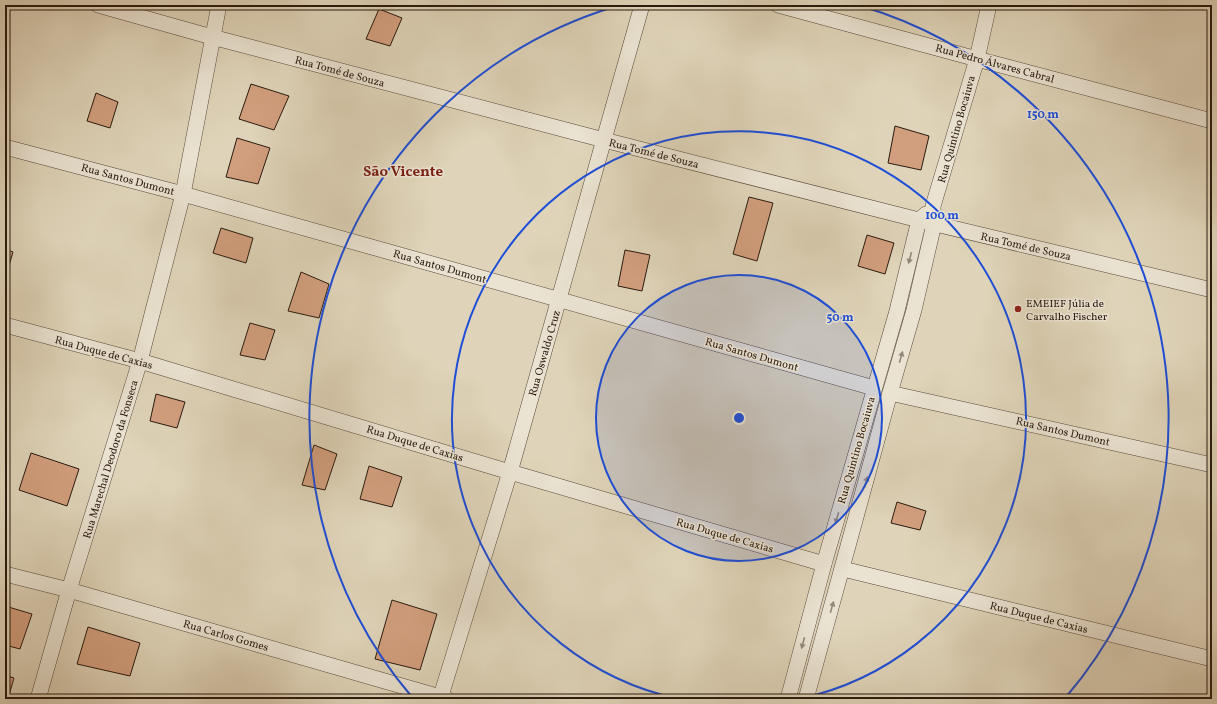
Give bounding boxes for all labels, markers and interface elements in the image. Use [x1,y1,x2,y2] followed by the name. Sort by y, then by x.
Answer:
[933,41,1056,88] street label: Rua Pedro Álvares Cabral
[293,53,387,92] street label: Rua Tomé de Souza
[935,74,980,185] street label: Rua Quintino Bocaiuva
[1027,107,1059,123] text: 150 m
[607,136,701,173] street label: Rua Tomé de Souza
[79,161,176,200] street label: Rua Santos Dumont
[363,162,443,183] district label: São Vicente
[925,208,959,224] text: 100 m
[979,230,1073,265] street label: Rua Tomé de Souza
[391,247,488,288] street label: Rua Santos Dumont
[907,252,913,264] one-way arrow
[1026,297,1108,325] place label: EMEIEF Júlia de Carvalho Fischer
[1013,304,1023,314] marker: EMEIEF Júlia de Carvalho Fischer
[526,308,565,398] street label: Rua Oswaldo Cruz
[826,310,854,326] text: 50 m
[53,333,154,374] street label: Rua Duque de Caxias
[703,335,800,376] street label: Rua Santos Dumont
[898,350,904,363] one-way arrow
[80,378,143,541] street label: Rua Marechal Deodoro da Fonseca
[835,395,880,506] street label: Rua Quintino Bocaiuva
[732,411,746,425] centre of rings
[1014,414,1111,451] street label: Rua Santos Dumont
[364,423,465,466] street label: Rua Duque de Caxias
[863,476,869,488] one-way arrow
[834,512,840,524] one-way arrow
[674,515,775,558] street label: Rua Duque de Caxias
[988,599,1090,638] street label: Rua Duque de Caxias
[829,601,835,613] one-way arrow
[181,617,270,656] street label: Rua Carlos Gomes
[800,638,806,650] one-way arrow

